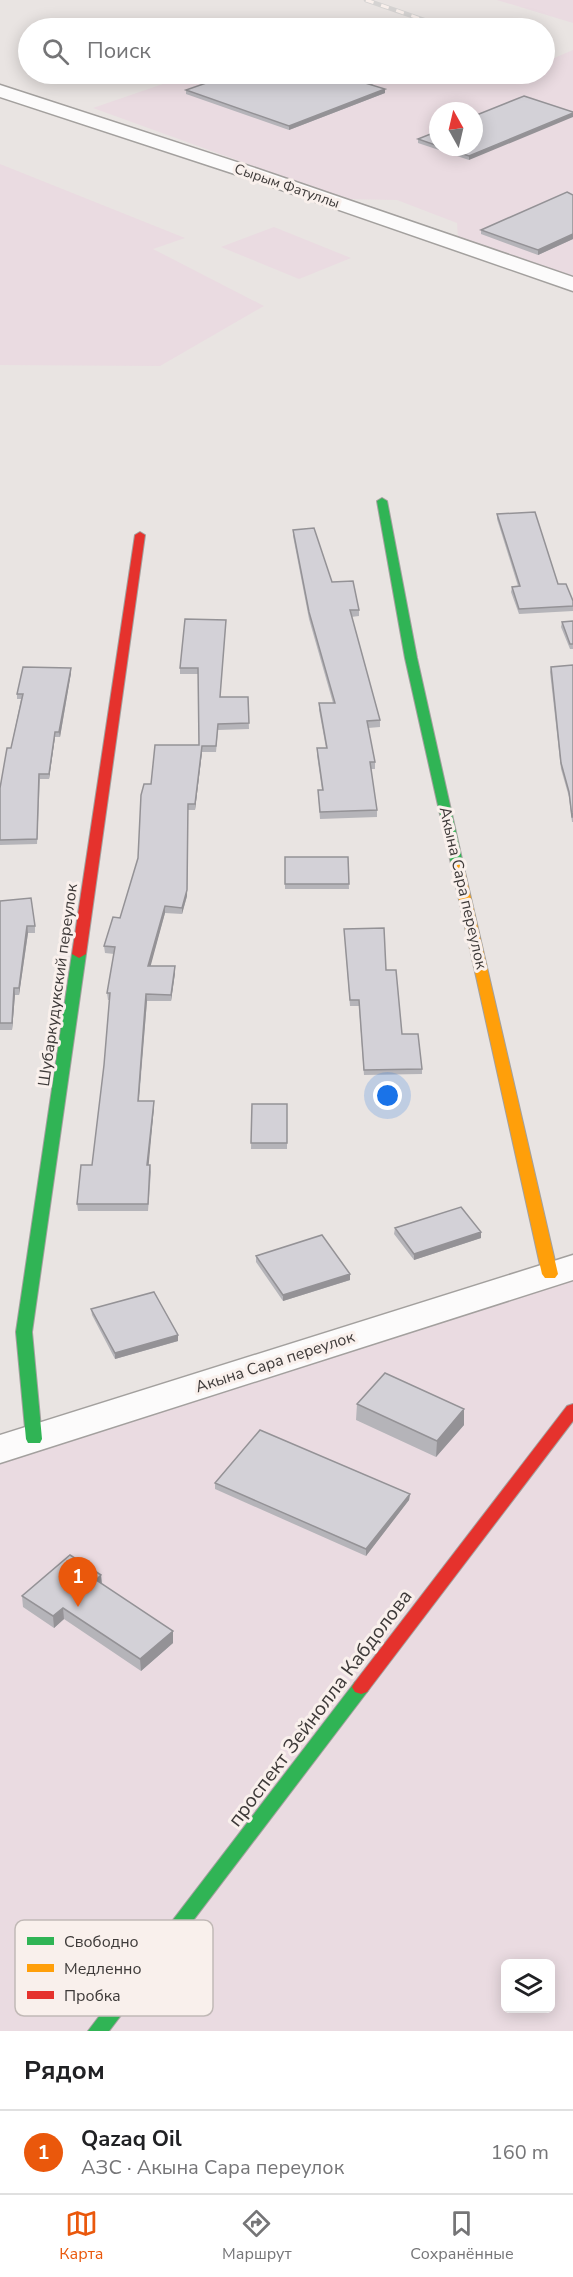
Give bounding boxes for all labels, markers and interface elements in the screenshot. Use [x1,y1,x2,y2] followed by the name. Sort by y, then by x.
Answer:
[18,18,555,84] search box
[39,35,72,68] icon: search
[87,36,151,66] text: Поиск
[429,102,483,156] north arrow
[232,159,342,213] street label: Сырым Фатуллы
[434,805,493,972] street label: Акына Сара переулок
[33,882,83,1088] street label: Шубаркудукский переулок
[373,1081,402,1110] your location
[193,1326,358,1398] street label: Акына Сара переулок
[58,1558,98,1607] pin: 1
[222,1584,418,1832] street label: проспект Зейнолла Кабдолова
[15,1920,213,2016] legend
[64,1931,139,1953] text: Свободно
[64,1958,142,1980] text: Медленно
[501,1959,555,2013] map controls
[501,1959,555,2013] button: layers
[64,1985,121,2007] text: Пробка
[24,2053,105,2088] text: Рядом
[81,2124,182,2154] text: Qazaq Oil
[38,2139,50,2166] text: 1
[491,2139,549,2166] text: 160 m
[81,2154,344,2181] text: АЗС · Акына Сара переулок
[59,2207,103,2265] tab: Карта
[222,2207,292,2265] tab: Маршрут
[410,2207,514,2265] tab: Сохранённые

